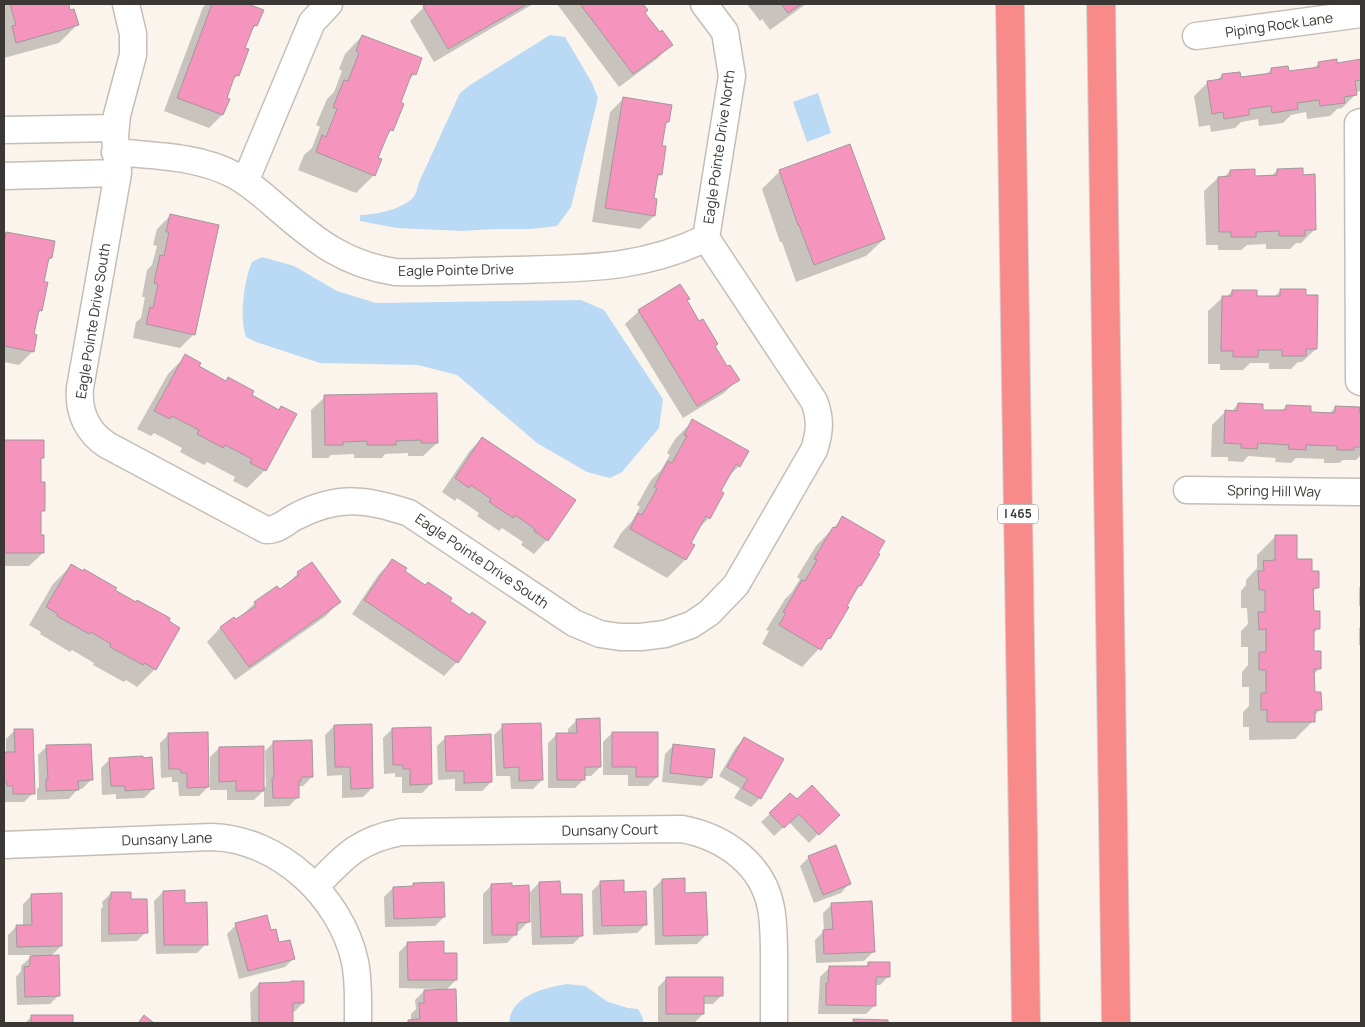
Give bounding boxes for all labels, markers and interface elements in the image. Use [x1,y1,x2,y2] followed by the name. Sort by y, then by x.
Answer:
[1224,8,1334,41] street label: Piping Rock Lane
[698,69,739,225] street label: Eagle Pointe Drive North
[71,242,114,400] street label: Eagle Pointe Drive South
[398,259,514,280] street label: Eagle Pointe Drive
[1227,480,1322,501] street label: Spring Hill Way
[998,504,1038,524] road number: I 465
[412,509,553,613] street label: Eagle Pointe Drive South
[562,819,659,840] street label: Dunsany Court
[121,827,213,850] street label: Dunsany Lane

